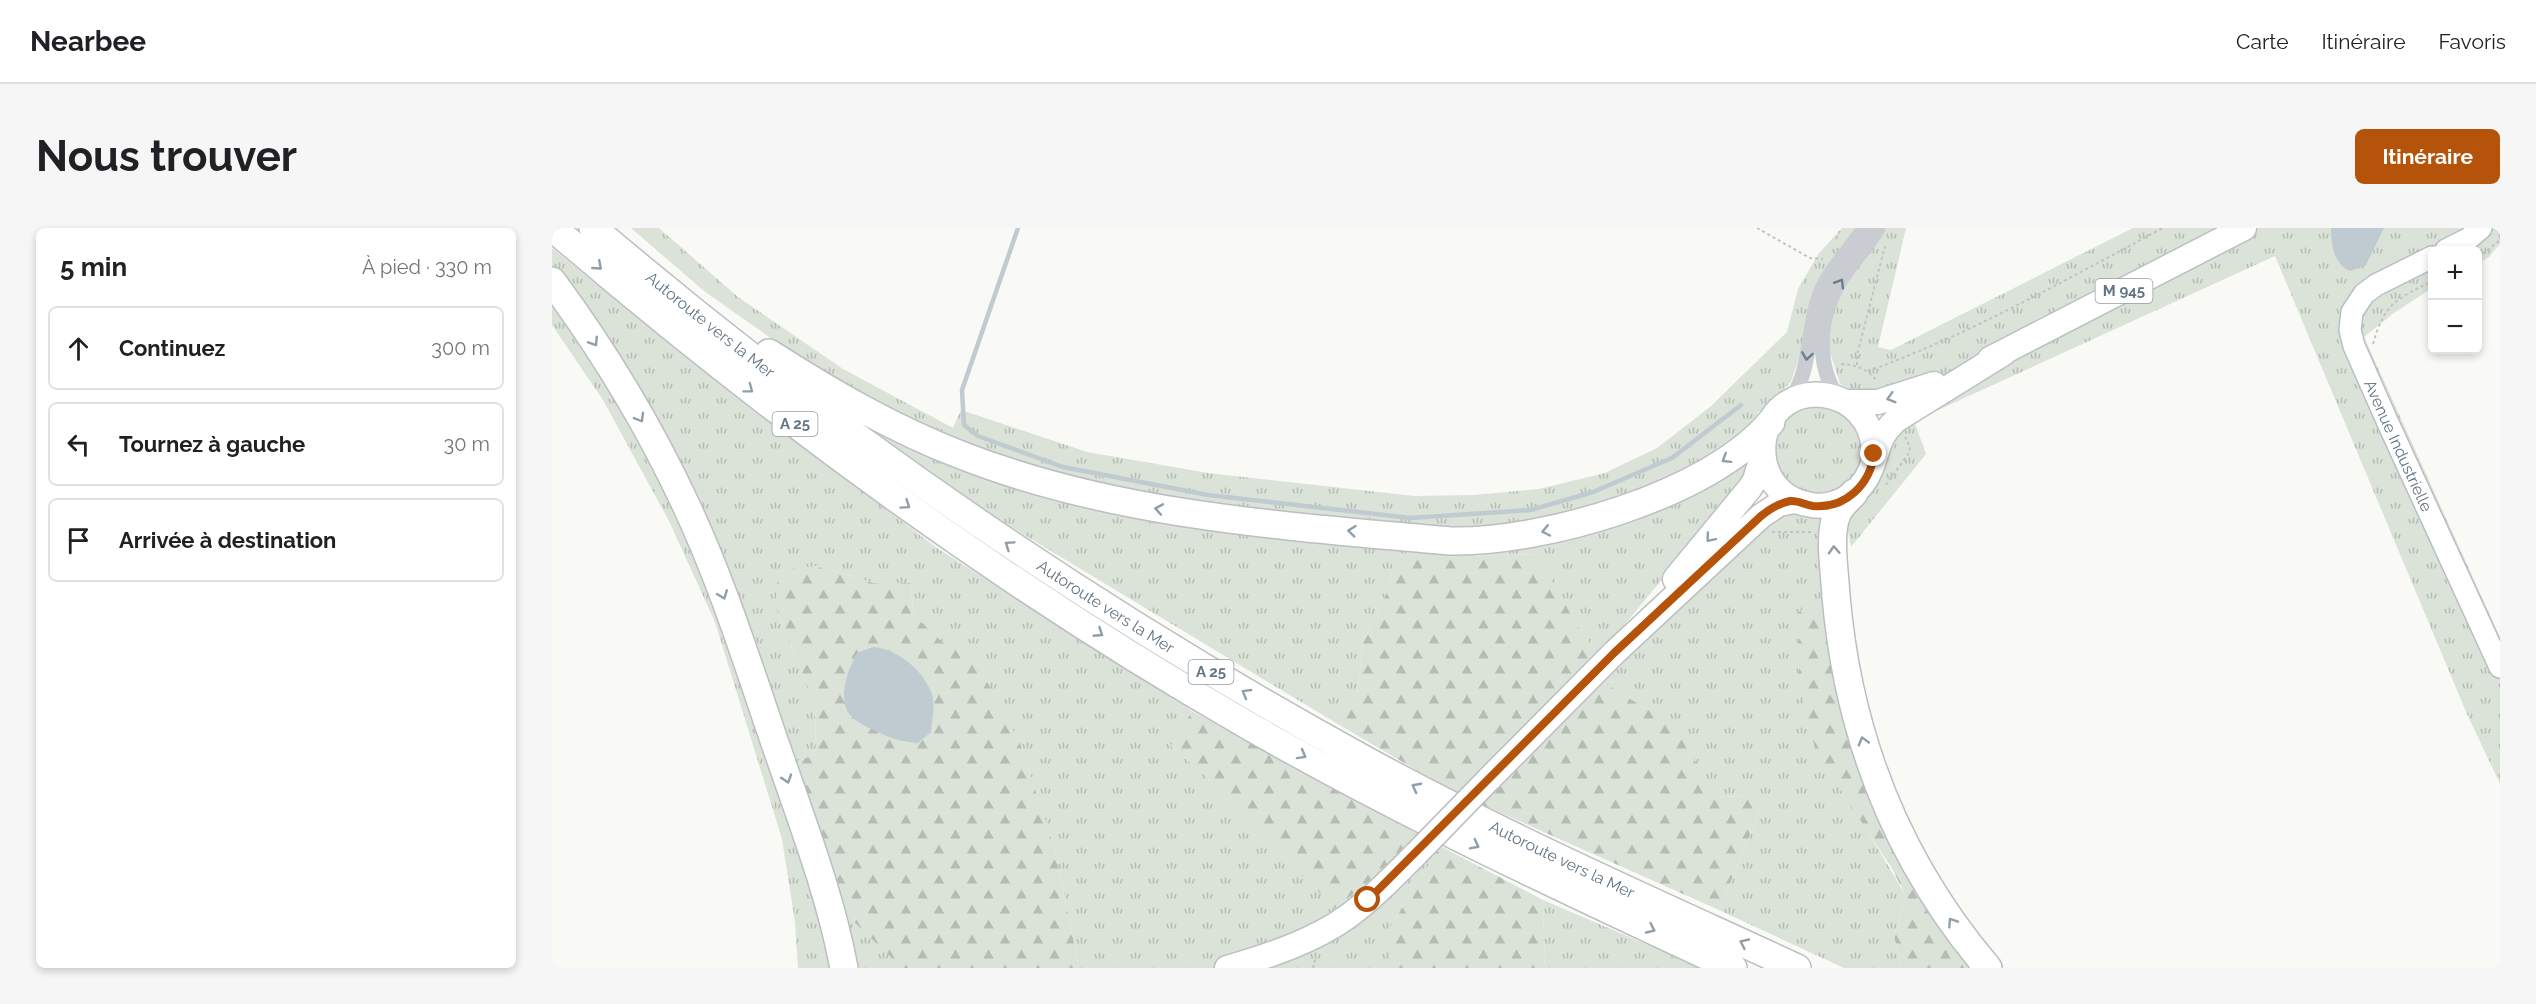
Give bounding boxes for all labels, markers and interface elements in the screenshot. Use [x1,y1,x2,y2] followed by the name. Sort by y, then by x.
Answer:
[30,25,146,58] text: Nearbee
[2236,29,2288,54] text: Carte
[2321,29,2405,54] text: Itinéraire
[2438,29,2506,54] text: Favoris
[2355,129,2500,184] button: Itinéraire
[36,132,297,181] text: Nous trouver
[2428,246,2482,354] map controls
[2428,246,2482,300] button: +
[60,252,127,282] text: 5 min
[362,255,492,279] text: À pied · 330 m
[591,259,602,270] one-way arrow
[643,267,779,381] street label: Autoroute vers la Mer
[1832,279,1844,289] one-way arrow
[2096,279,2152,303] road number: M 945
[2428,300,2482,354] button: −
[62,332,95,365] icon: ahead
[119,335,225,361] text: Continuez
[586,335,597,346] one-way arrow
[431,336,490,360] text: 300 m
[1802,351,1814,360] one-way arrow
[2361,377,2437,515] street label: Avenue Industrielle
[742,382,753,393] one-way arrow
[1887,391,1897,403] one-way arrow
[633,412,644,422] one-way arrow
[772,412,818,436] road number: A 25
[62,428,95,461] icon: left
[119,431,305,457] text: Tournez à gauche
[444,432,490,456] text: 30 m
[1860,440,1886,466] route end
[1722,452,1733,463] one-way arrow
[899,498,910,509] one-way arrow
[1154,503,1164,516] one-way arrow
[1541,523,1551,536] one-way arrow
[62,524,95,557] icon: arrive
[1348,525,1357,538] one-way arrow
[119,527,336,553] text: Arrivée à destination
[1706,531,1717,542] one-way arrow
[1005,541,1016,552] one-way arrow
[1827,545,1840,554] one-way arrow
[1034,556,1178,657] street label: Autoroute vers la Mer
[715,589,728,599] one-way arrow
[1092,626,1103,637] one-way arrow
[1188,660,1234,684] road number: A 25
[1241,688,1252,700] one-way arrow
[1858,736,1870,746] one-way arrow
[1296,748,1306,759] one-way arrow
[780,773,792,784] one-way arrow
[1412,783,1422,794] one-way arrow
[1486,816,1638,902] street label: Autoroute vers la Mer
[1468,838,1479,849] one-way arrow
[1354,886,1380,912] route start
[1948,917,1959,928] one-way arrow
[1644,922,1655,934] one-way arrow
[1739,939,1750,951] one-way arrow

